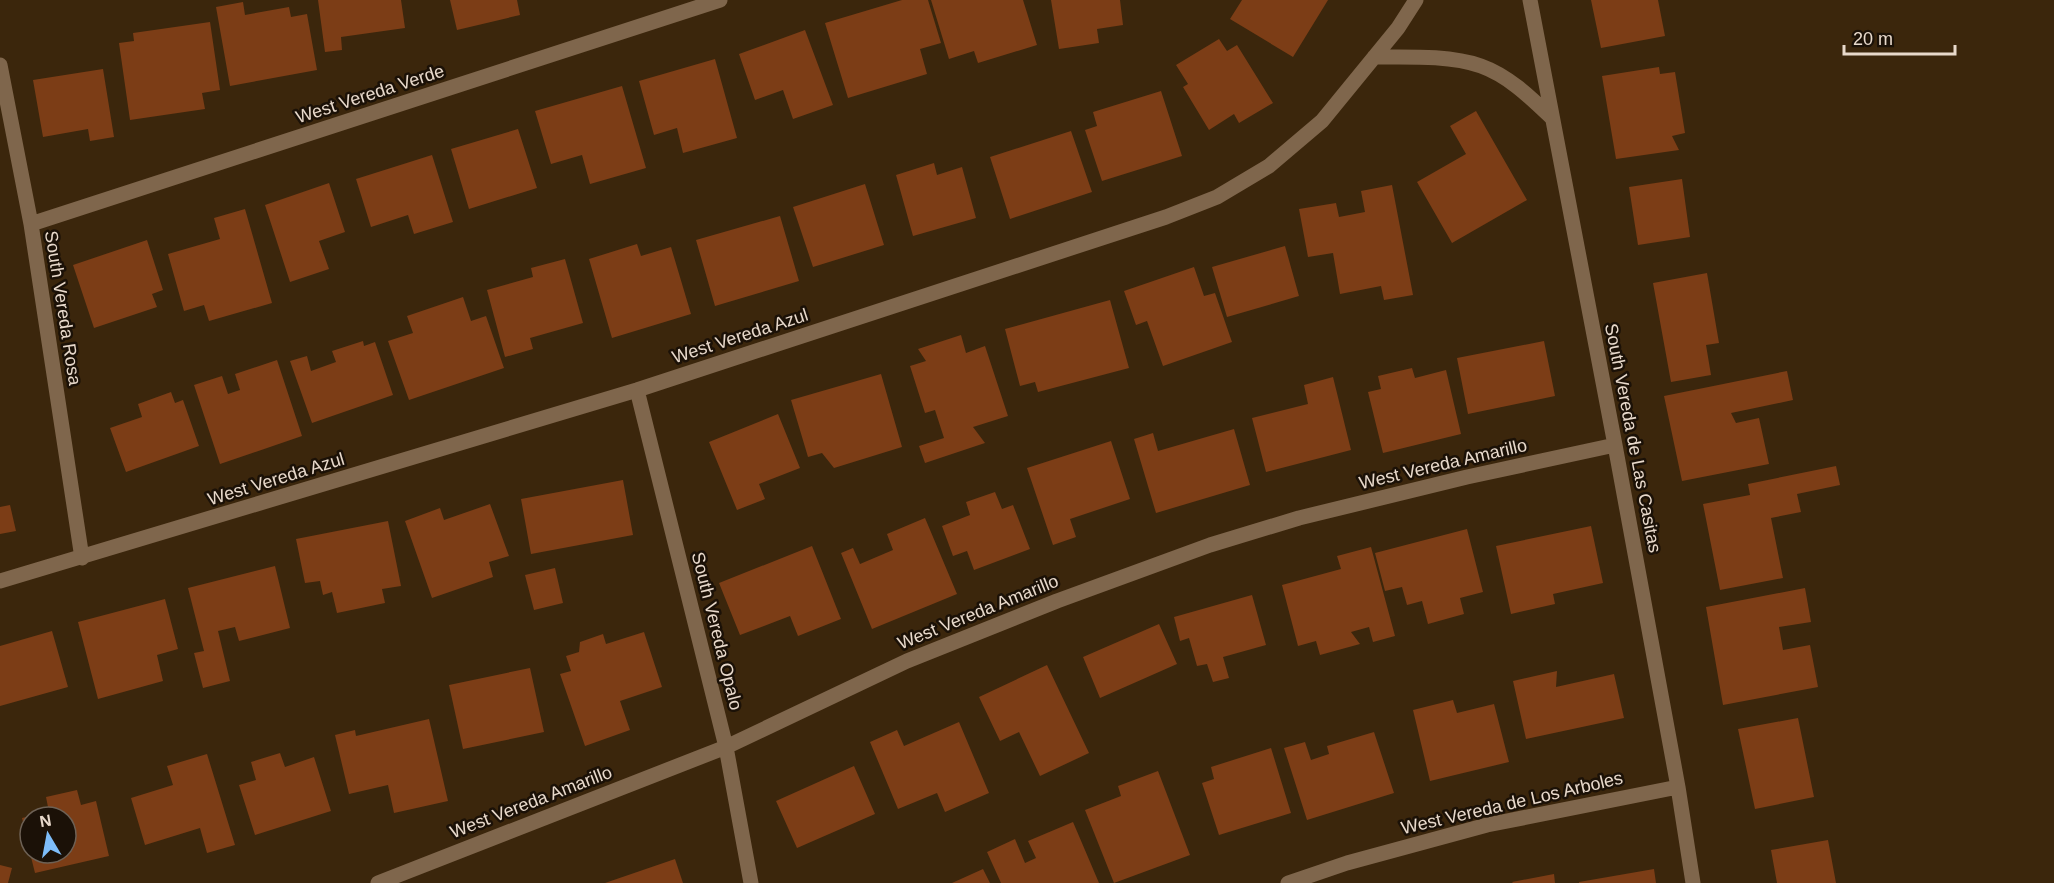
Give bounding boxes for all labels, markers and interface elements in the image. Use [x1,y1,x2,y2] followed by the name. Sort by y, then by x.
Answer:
[1844,18,1955,56] scale bar
[1853,29,1893,49] text: 20 m
[293,61,447,127] street label: West Vereda Verde
[41,229,85,388] street label: South Vereda Rosa
[670,305,810,367] street label: West Vereda Azul
[1601,322,1665,554] street label: South Vereda de Las Casitas
[1357,435,1529,493] street label: West Vereda Amarillo
[205,449,347,509] street label: West Vereda Azul
[688,550,746,712] street label: South Vereda Opalo
[895,571,1061,653] street label: West Vereda Amarillo
[447,762,615,842] street label: West Vereda Amarillo
[1399,768,1625,838] street label: West Vereda de Los Arboles
[18,805,78,865] north arrow
[38,811,53,830] text: N

